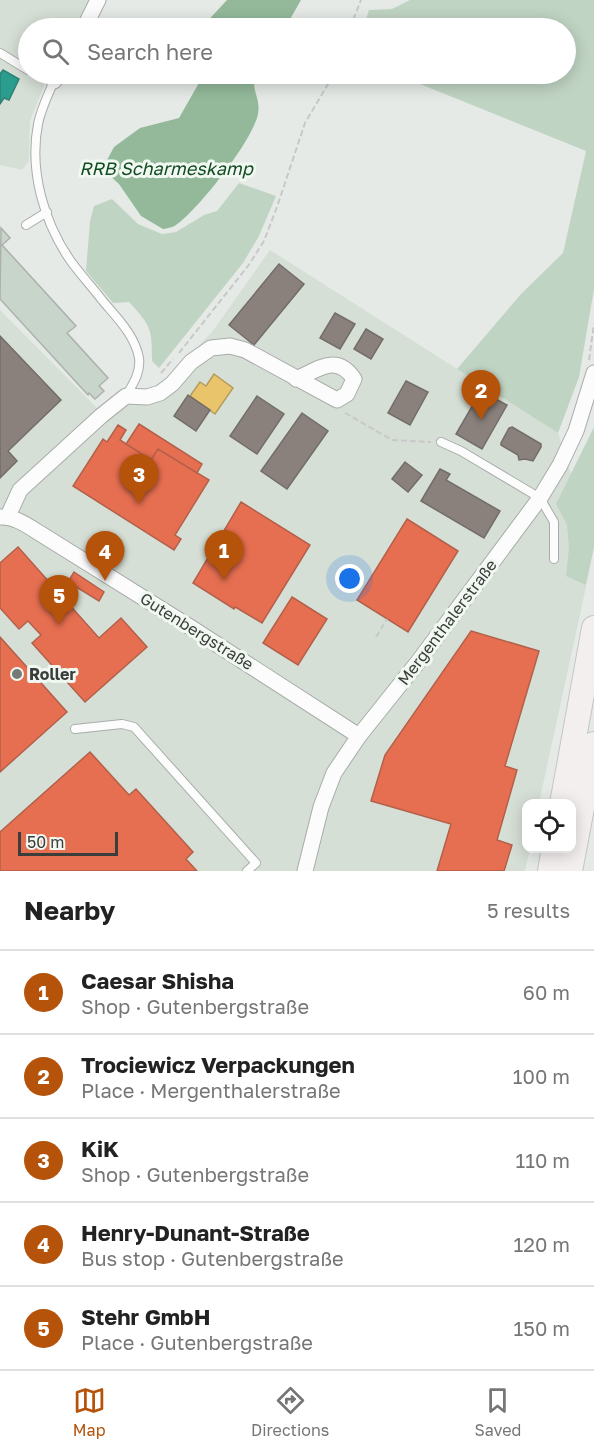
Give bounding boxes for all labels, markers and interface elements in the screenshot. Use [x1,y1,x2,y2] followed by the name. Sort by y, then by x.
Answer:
[18,18,576,84] search box
[39,35,72,68] icon: search
[87,38,213,65] text: Search here
[79,157,255,179] water label: RRB Scharmeskamp
[462,370,500,420] pin: 2
[120,454,158,504] pin: 3
[204,530,244,580] pin: 1
[86,532,124,581] pin: 4
[393,555,501,689] street label: Mergenthalerstraße
[335,564,364,593] your location
[40,576,78,625] pin: 5
[137,588,257,674] street label: Gutenbergstraße
[29,664,76,684] place label: Roller
[10,667,24,681] marker: Roller
[522,799,576,853] map controls
[522,799,576,853] button: locate
[18,829,118,856] scale bar
[27,832,64,852] text: 50 m
[24,895,115,926] text: Nearby
[487,898,570,922] text: 5 results
[81,967,234,994] text: Caesar Shisha
[38,980,49,1004] text: 1
[523,980,570,1004] text: 60 m
[81,994,309,1018] text: Shop · Gutenbergstraße
[81,1051,355,1078] text: Trociewicz Verpackungen
[37,1064,50,1088] text: 2
[513,1064,570,1088] text: 100 m
[81,1078,341,1102] text: Place · Mergenthalerstraße
[81,1135,119,1162] text: KiK
[37,1148,50,1172] text: 3
[516,1148,570,1172] text: 110 m
[81,1162,309,1186] text: Shop · Gutenbergstraße
[81,1219,310,1246] text: Henry-Dunant-Straße
[37,1232,50,1256] text: 4
[514,1232,570,1256] text: 120 m
[81,1246,344,1270] text: Bus stop · Gutenbergstraße
[81,1303,210,1330] text: Stehr GmbH
[37,1316,50,1340] text: 5
[514,1316,570,1340] text: 150 m
[81,1330,313,1354] text: Place · Gutenbergstraße
[73,1384,106,1440] tab: Map
[251,1384,329,1440] tab: Directions
[475,1384,521,1440] tab: Saved

